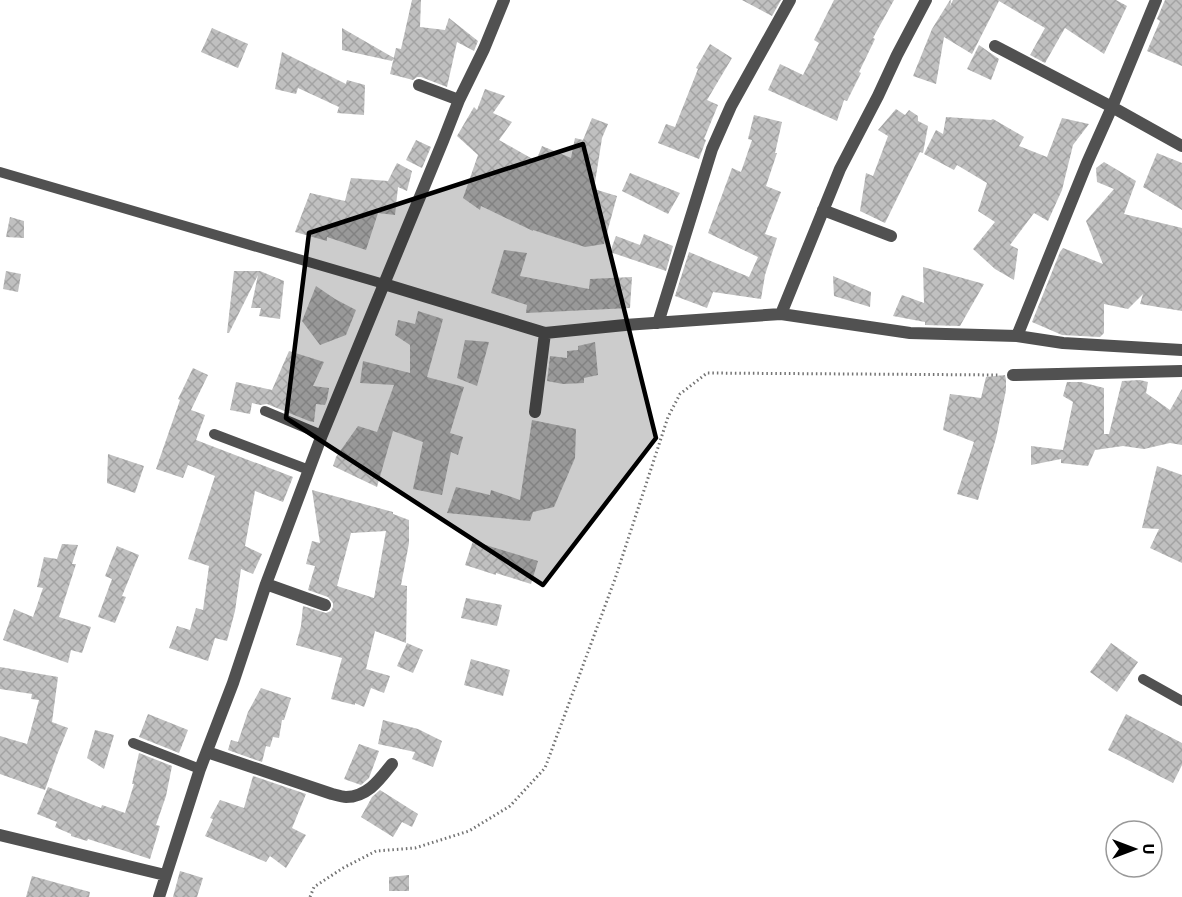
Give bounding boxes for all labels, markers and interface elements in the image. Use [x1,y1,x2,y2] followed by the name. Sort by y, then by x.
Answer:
[1104,819,1164,879] north arrow
[1140,844,1159,854] text: U

